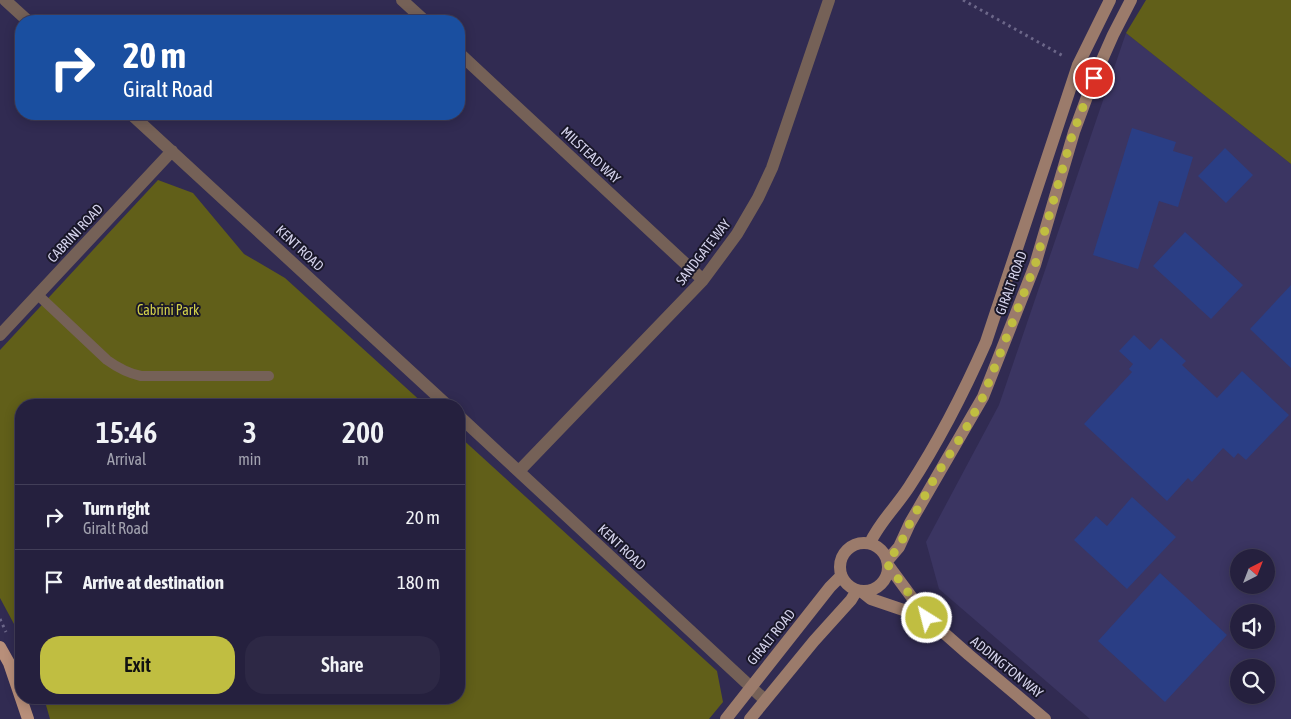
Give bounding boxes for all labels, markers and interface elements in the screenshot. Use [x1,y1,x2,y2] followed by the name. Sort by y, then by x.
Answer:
[40,35,105,100] icon: right
[123,35,186,75] text: 20 m
[1073,57,1115,99] pin
[1080,64,1108,92] icon: arrive
[123,76,213,102] text: Giralt Road
[558,123,625,187] street label: MILSTEAD WAY
[44,200,106,265] street label: CABRINI ROAD
[672,215,734,288] street label: SANDGATE WAY
[273,222,327,274] street label: KENT ROAD
[992,249,1030,317] street label: GIRALT ROAD
[137,302,199,318] park label: Cabrini Park
[96,415,157,449] text: 15:46
[243,415,257,449] text: 3
[342,415,384,449] text: 200
[107,450,146,468] text: Arrival
[238,450,261,468] text: min
[357,450,369,468] text: m
[83,497,150,519] text: Turn right
[40,503,68,531] icon: right
[406,506,440,528] text: 20 m
[83,519,149,537] text: Giralt Road
[595,521,649,573] street label: KENT ROAD
[1230,549,1275,594] north arrow
[1230,549,1275,704] map controls
[40,568,68,596] icon: arrive
[83,571,224,593] text: Arrive at destination
[397,571,440,593] text: 180 m
[900,591,952,643] position arrow
[1230,604,1275,649] button: sound
[744,606,798,668] street label: GIRALT ROAD
[968,633,1047,701] street label: ADDINGTON WAY
[40,636,235,694] button: Exit
[245,636,440,694] button: Share
[1230,659,1275,704] button: search

